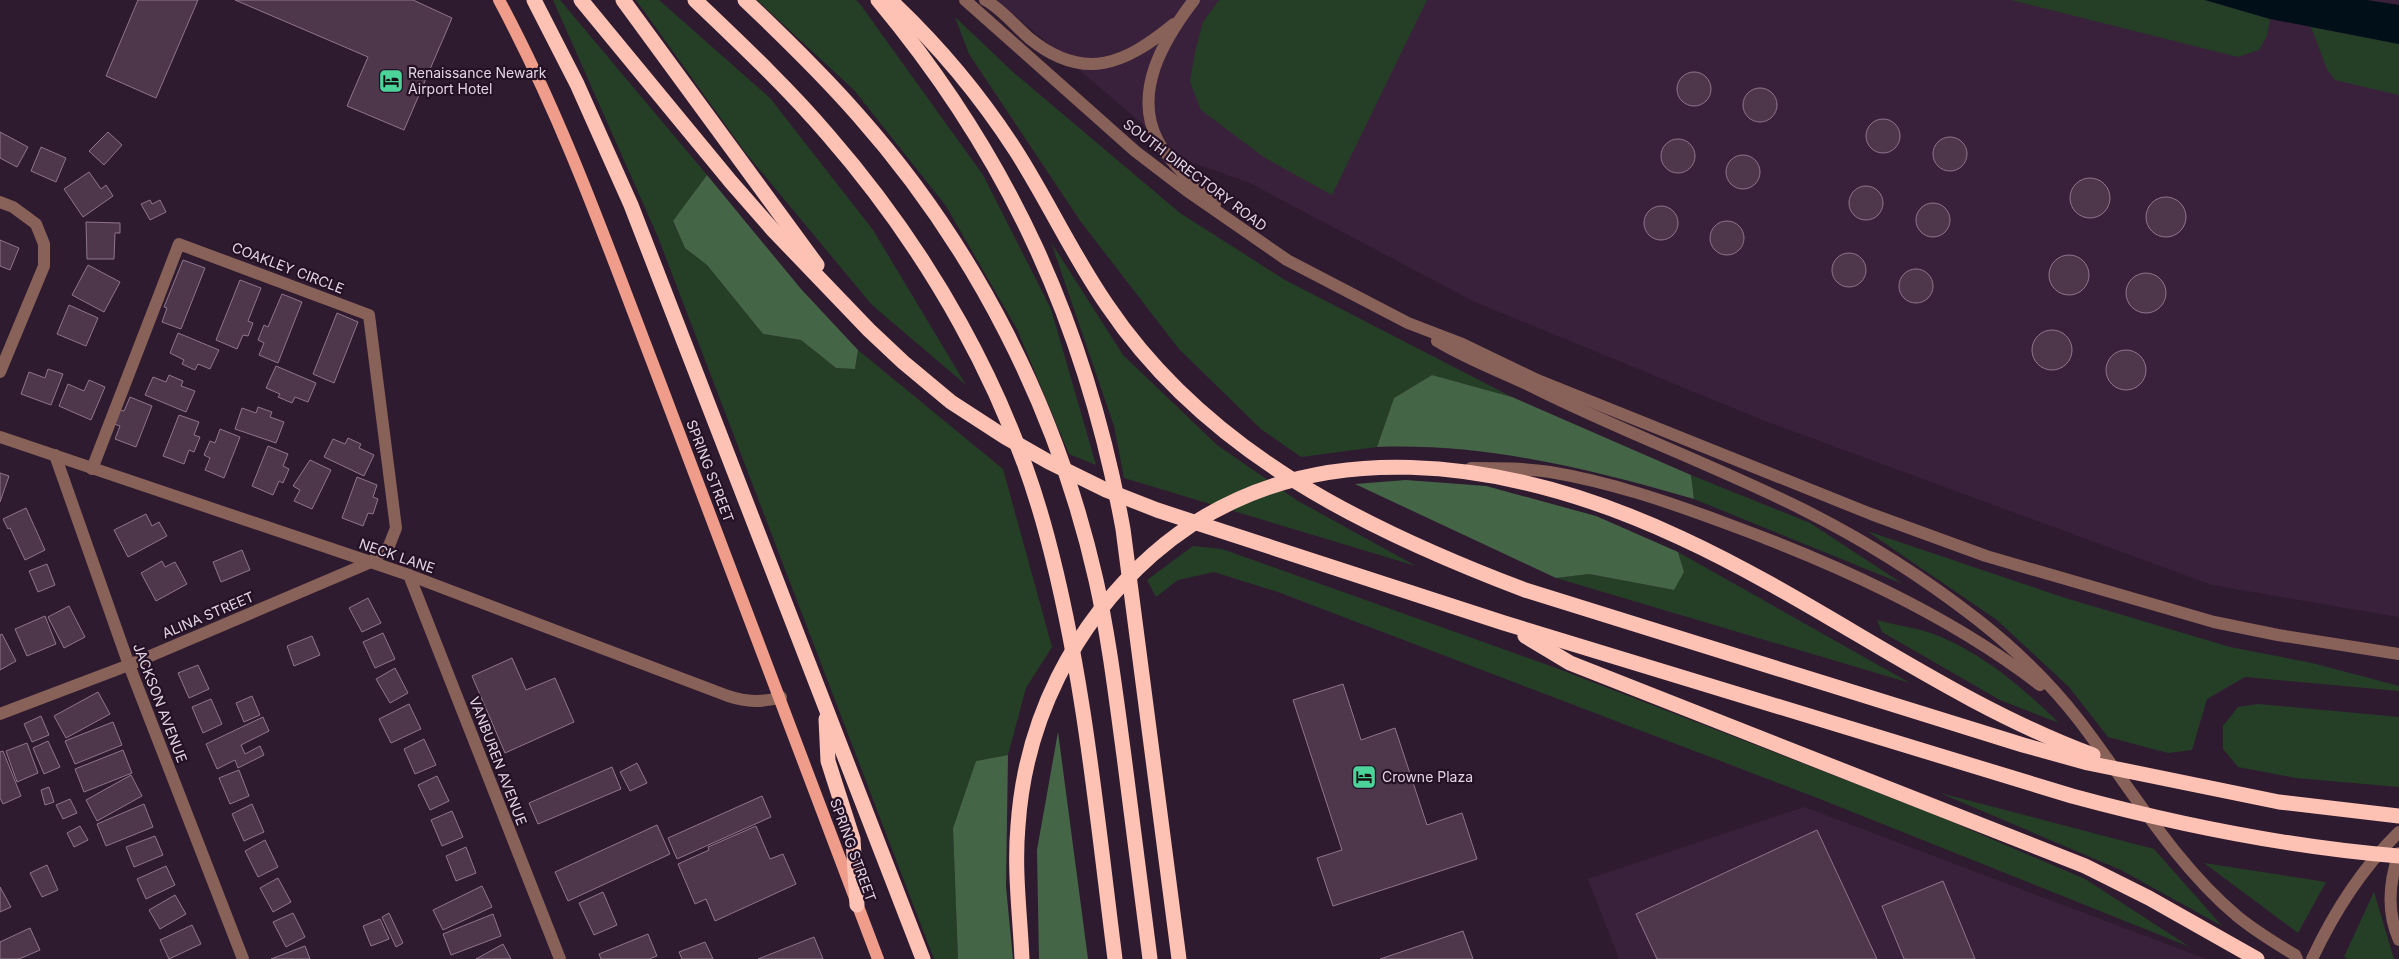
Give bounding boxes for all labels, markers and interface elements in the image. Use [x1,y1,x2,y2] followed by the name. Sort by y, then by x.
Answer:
[408,64,547,97] place label: Renaissance Newark Airport Hotel
[378,68,404,94] hotel icon: Renaissance Newark Airport Hotel
[1120,115,1270,234] street label: SOUTH DIRECTORY ROAD
[230,238,347,297] street label: COAKLEY CIRCLE
[683,417,738,525] street label: SPRING STREET
[357,535,437,576] street label: NECK LANE
[159,587,256,642] street label: ALINA STREET
[130,641,191,765] street label: JACKSON AVENUE
[466,694,531,828] street label: VANBUREN AVENUE
[1351,764,1377,790] hotel icon: Crowne Plaza
[1382,768,1473,785] place label: Crowne Plaza
[827,796,880,904] street label: SPRING STREET

